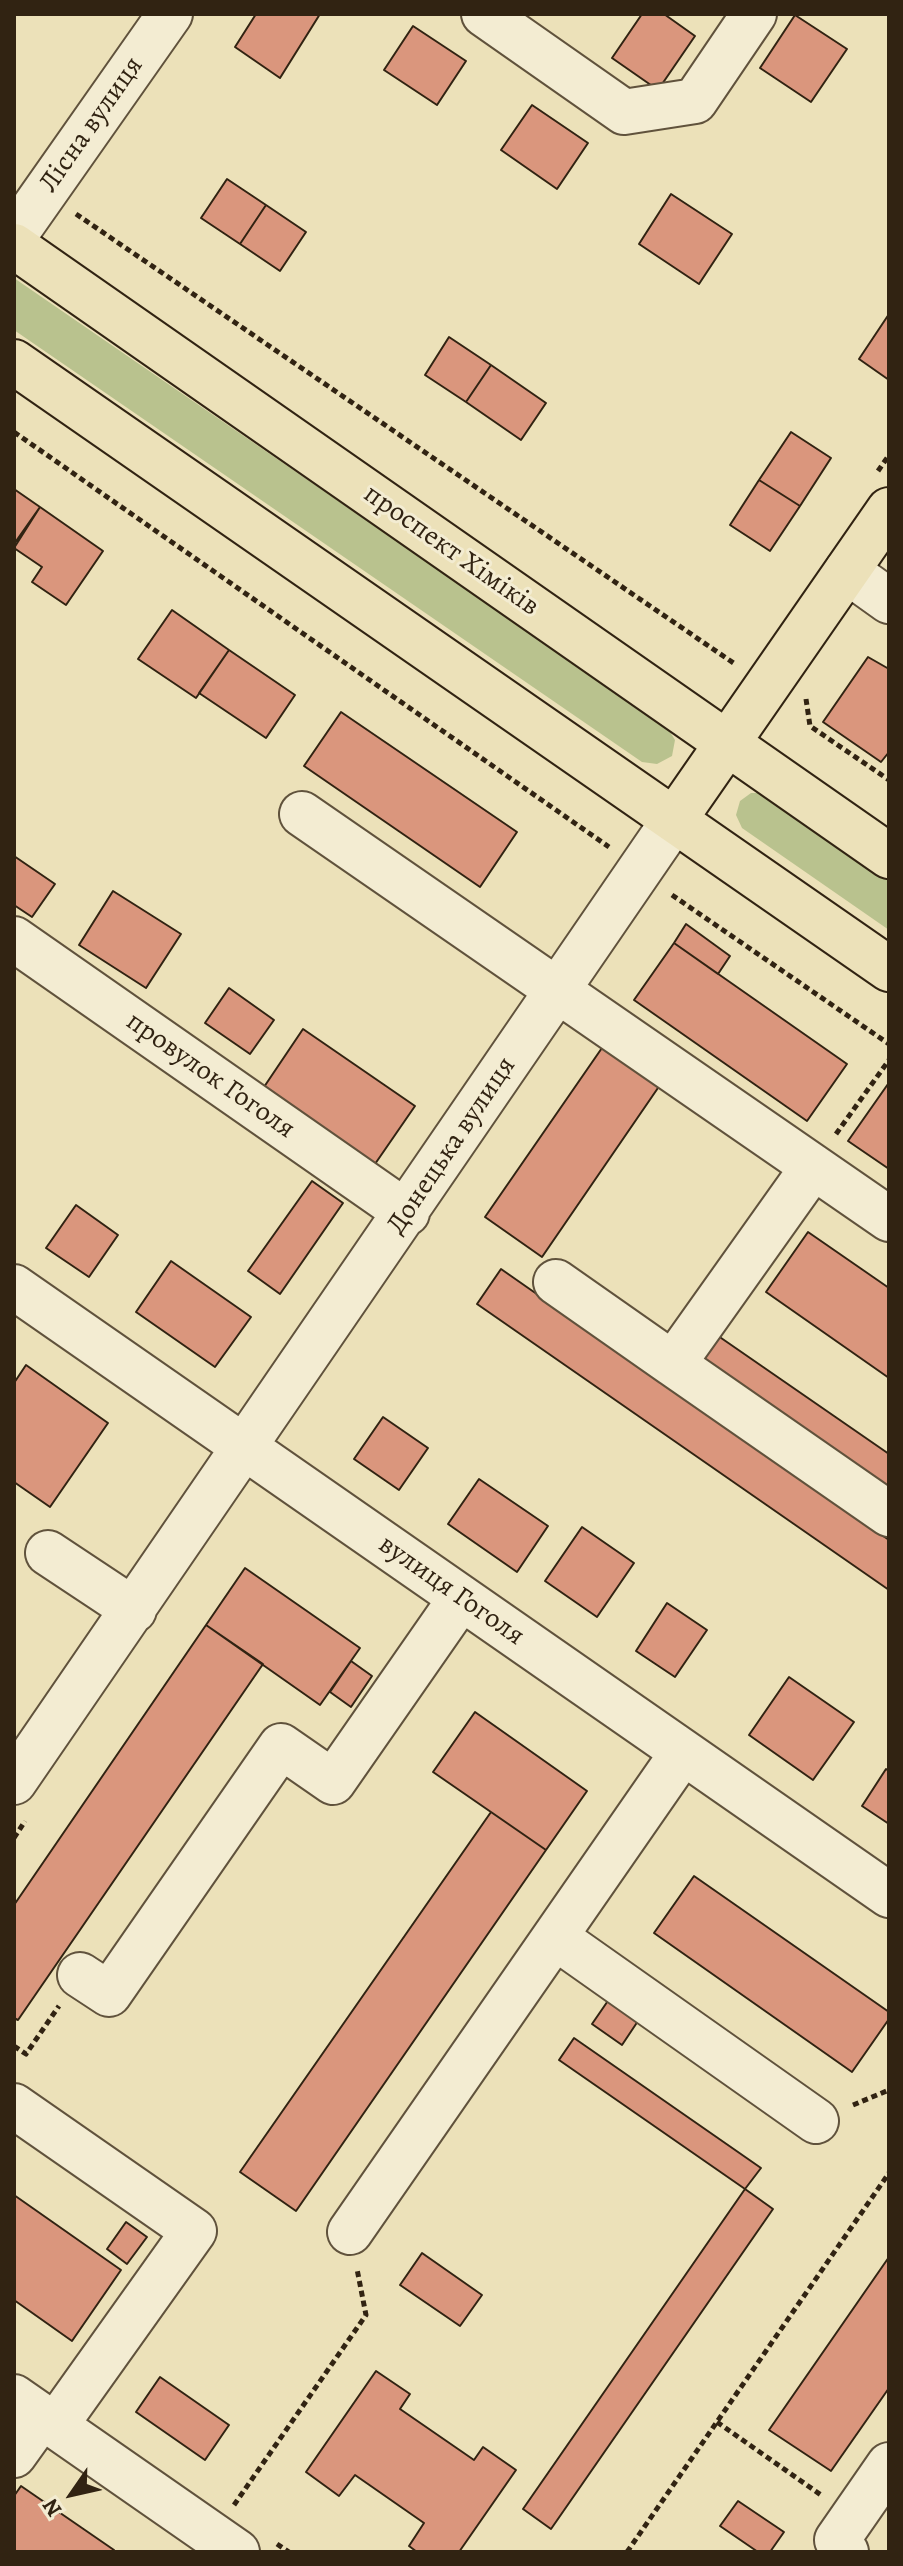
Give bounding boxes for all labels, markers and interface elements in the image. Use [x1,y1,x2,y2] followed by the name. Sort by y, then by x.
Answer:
[33,51,151,199] street label: Лісна вулиця
[357,478,545,624] street label: проспект Хіміків
[119,1005,301,1147] street label: провулок Гоголя
[380,1051,524,1241] street label: Донецька вулиця
[372,1528,530,1654] street label: вулиця Гоголя
[32,2454,112,2534] north arrow
[35,2492,69,2522] text: N

